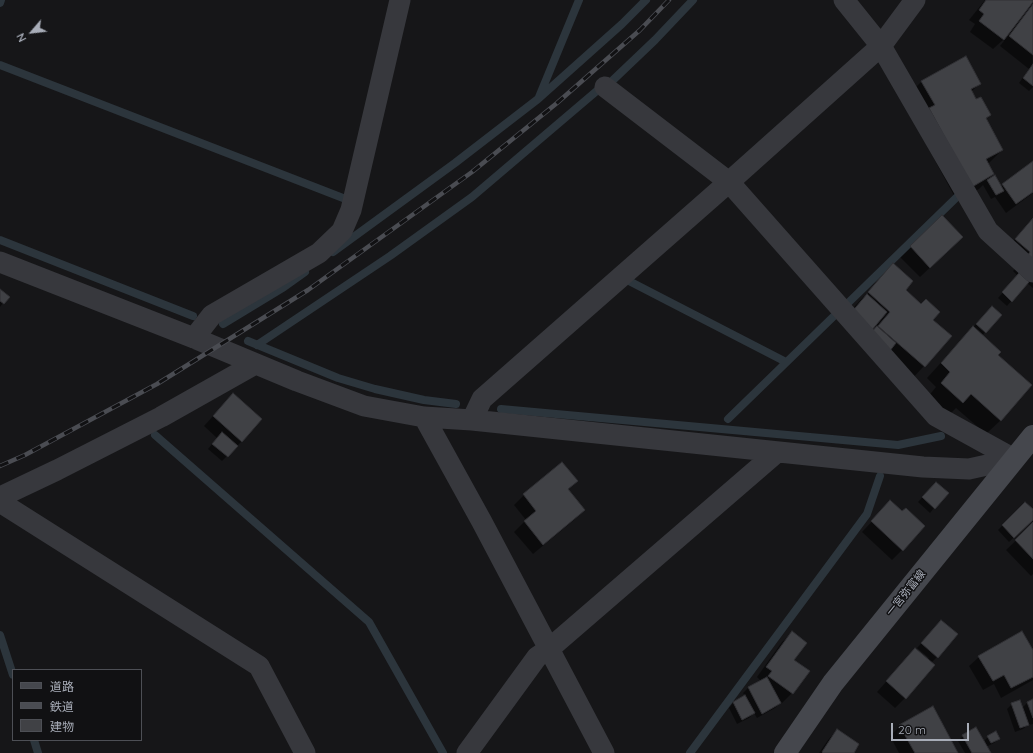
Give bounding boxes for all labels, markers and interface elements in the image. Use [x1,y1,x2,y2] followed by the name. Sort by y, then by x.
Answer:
[12,12,52,52] north arrow
[13,31,29,44] text: N
[884,567,928,619] street label: 一宮弥富線
[12,669,142,741] legend
[50,679,74,694] text: 道路
[50,699,74,714] text: 鉄道
[893,715,971,741] scale bar
[50,719,74,734] text: 建物
[898,722,926,737] text: 20 m

